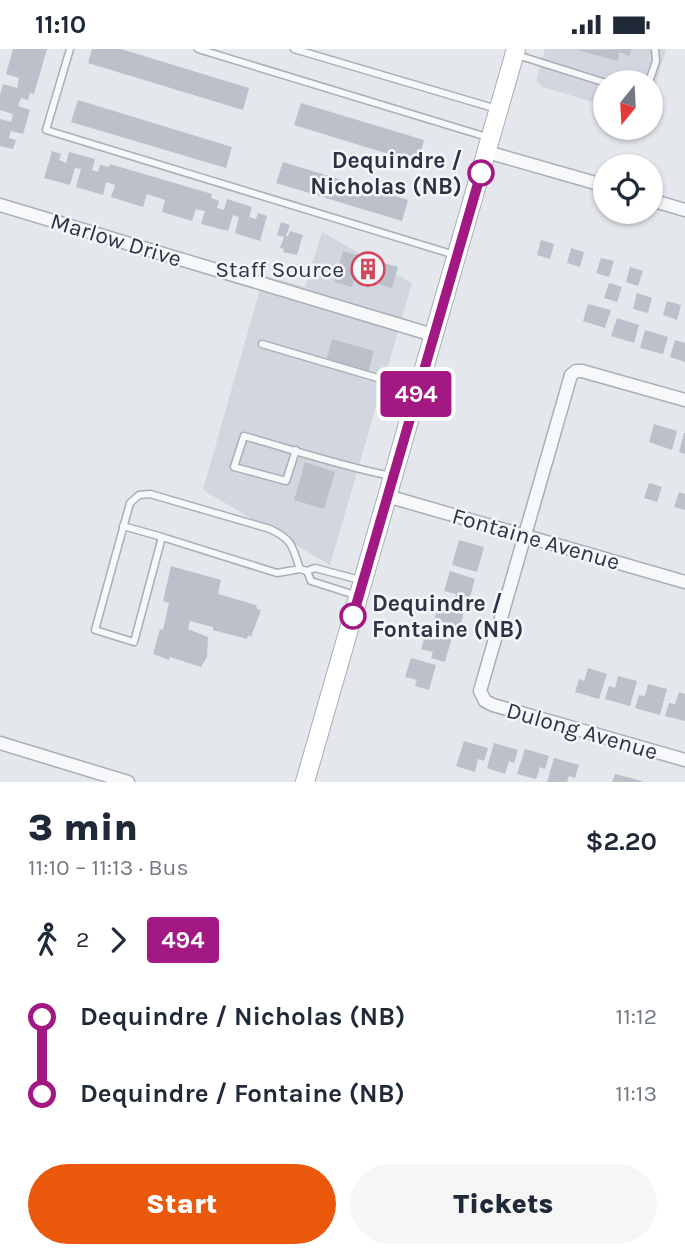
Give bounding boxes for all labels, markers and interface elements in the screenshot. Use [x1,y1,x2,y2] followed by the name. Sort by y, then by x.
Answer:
[35,9,86,40] text: 11:10
[593,70,663,140] north arrow
[593,70,663,224] map controls
[310,147,462,200] place label: Dequindre / Nicholas (NB)
[593,154,663,224] button: locate
[468,160,494,186] marker: Dequindre / Nicholas (NB)
[47,207,185,273] street label: Marlow Drive
[349,250,387,288] building icon: Staff Source
[215,256,344,283] place label: Staff Source
[376,371,456,417] line badge: 494
[394,380,438,408] text: 494
[449,502,623,576] street label: Fontaine Avenue
[372,590,523,643] place label: Dequindre / Fontaine (NB)
[340,603,366,629] marker: Dequindre / Fontaine (NB)
[503,697,661,765] street label: Dulong Avenue
[28,805,138,850] text: 3 min
[586,826,657,857] text: $2.20
[28,854,189,881] text: 11:10 – 11:13 · Bus
[28,921,66,959] icon: walk
[99,921,137,959] icon: forward
[76,926,89,953] text: 2
[161,926,205,954] text: 494
[80,1001,405,1032] text: Dequindre / Nicholas (NB)
[616,1003,657,1030] text: 11:12
[80,1078,405,1109] text: Dequindre / Fontaine (NB)
[615,1080,657,1107] text: 11:13
[28,1164,336,1244] button: Start
[350,1164,657,1244] button: Tickets

